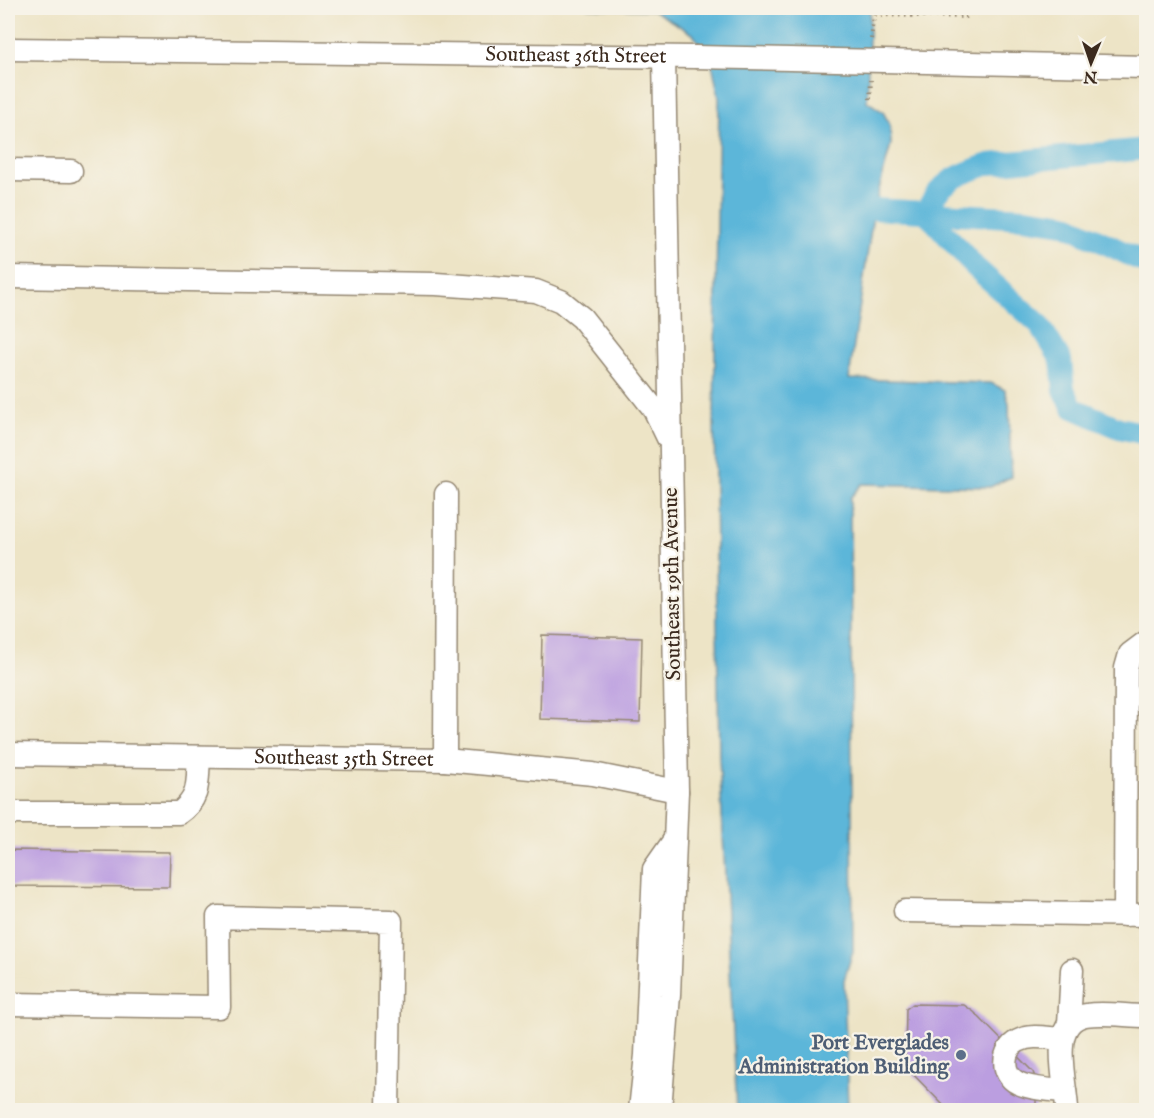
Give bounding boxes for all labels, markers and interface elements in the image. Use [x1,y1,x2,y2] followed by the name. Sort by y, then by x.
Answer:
[1061,33,1121,93] north arrow
[485,41,667,70] street label: Southeast 36th Street
[1083,66,1099,86] text: N
[658,487,688,681] street label: Southeast 19th Avenue
[254,744,434,773] street label: Southeast 35th Street
[737,1030,950,1081] place label: Port Everglades Administration Building
[954,1048,968,1062] marker: Port Everglades Administration Building

